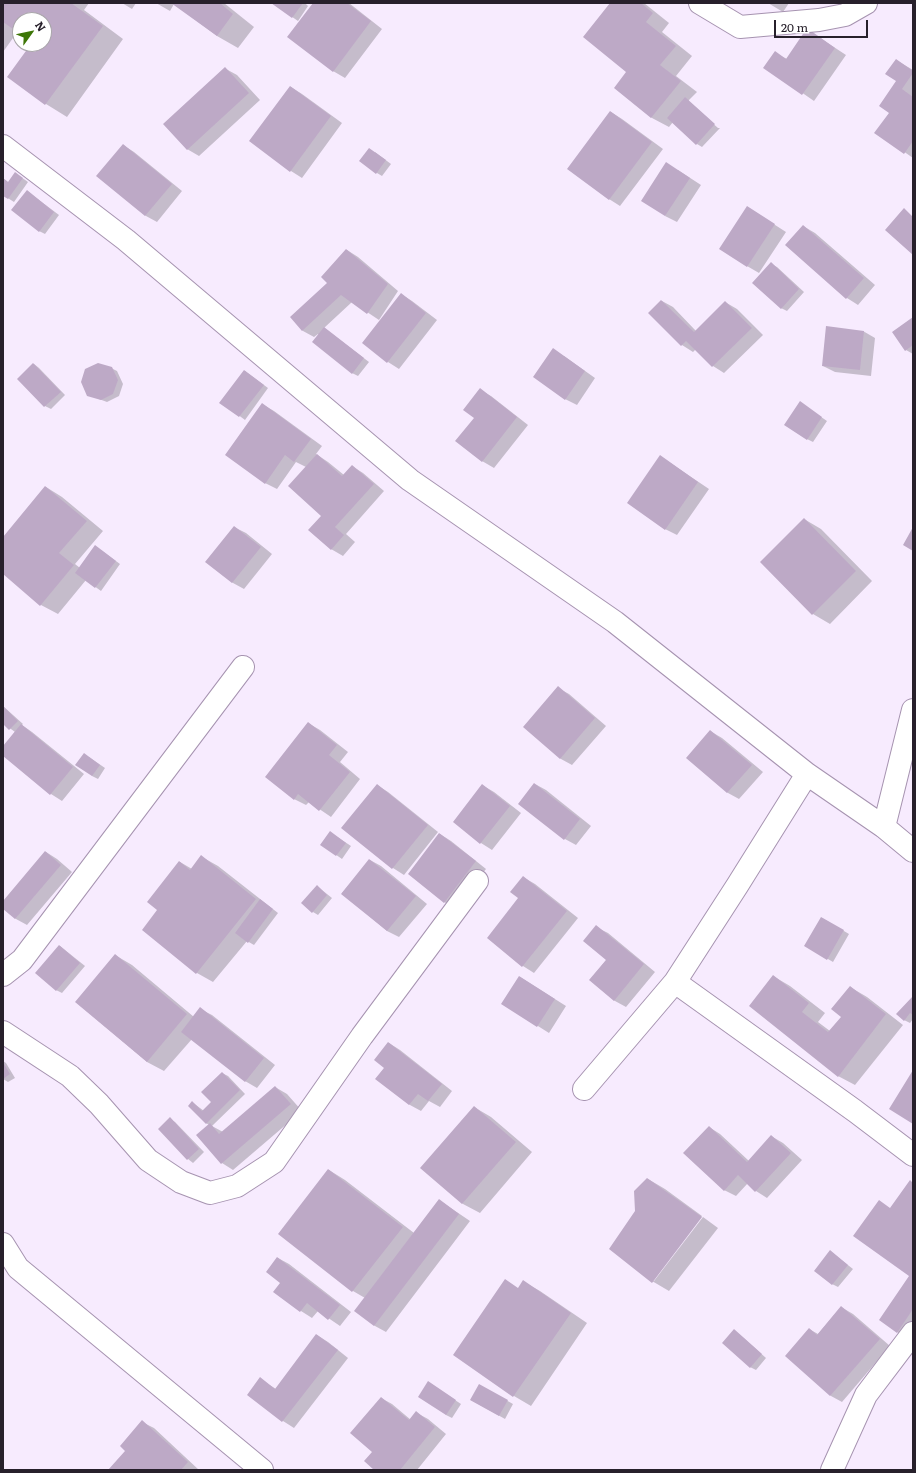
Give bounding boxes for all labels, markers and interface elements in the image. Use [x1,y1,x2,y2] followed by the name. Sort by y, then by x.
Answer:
[12,12,52,52] north arrow
[776,12,870,38] scale bar
[32,18,50,34] text: N
[781,18,808,36] text: 20 m

